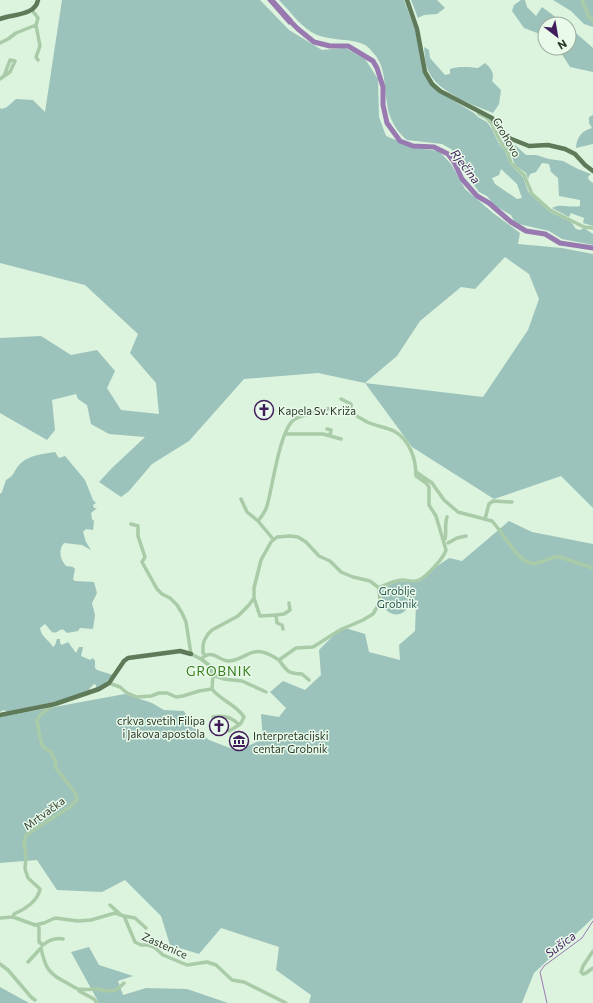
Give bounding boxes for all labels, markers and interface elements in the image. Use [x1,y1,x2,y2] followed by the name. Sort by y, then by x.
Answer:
[537,16,577,56] north arrow
[556,37,569,53] text: N
[490,115,524,159] street label: Grohovo
[448,146,484,186] water label: Rječina
[253,399,275,421] church icon: Kapela Sv. Križa
[278,404,356,417] place label: Kapela Sv. Križa
[377,584,417,610] park label: Groblje Grobnik
[186,663,252,679] district label: GROBNIK
[117,714,205,741] place label: crkva svetih Filipa i Jakova apostola
[208,715,230,737] church icon: crkva svetih Filipa i Jakova apostola
[253,729,329,755] place label: Interpretacijski centar Grobnik
[228,730,250,752] museum icon: Interpretacijski centar Grobnik
[21,794,67,832] street label: Mrtvačka
[542,928,578,960] water label: Sušica
[140,929,190,961] street label: Zastenice

